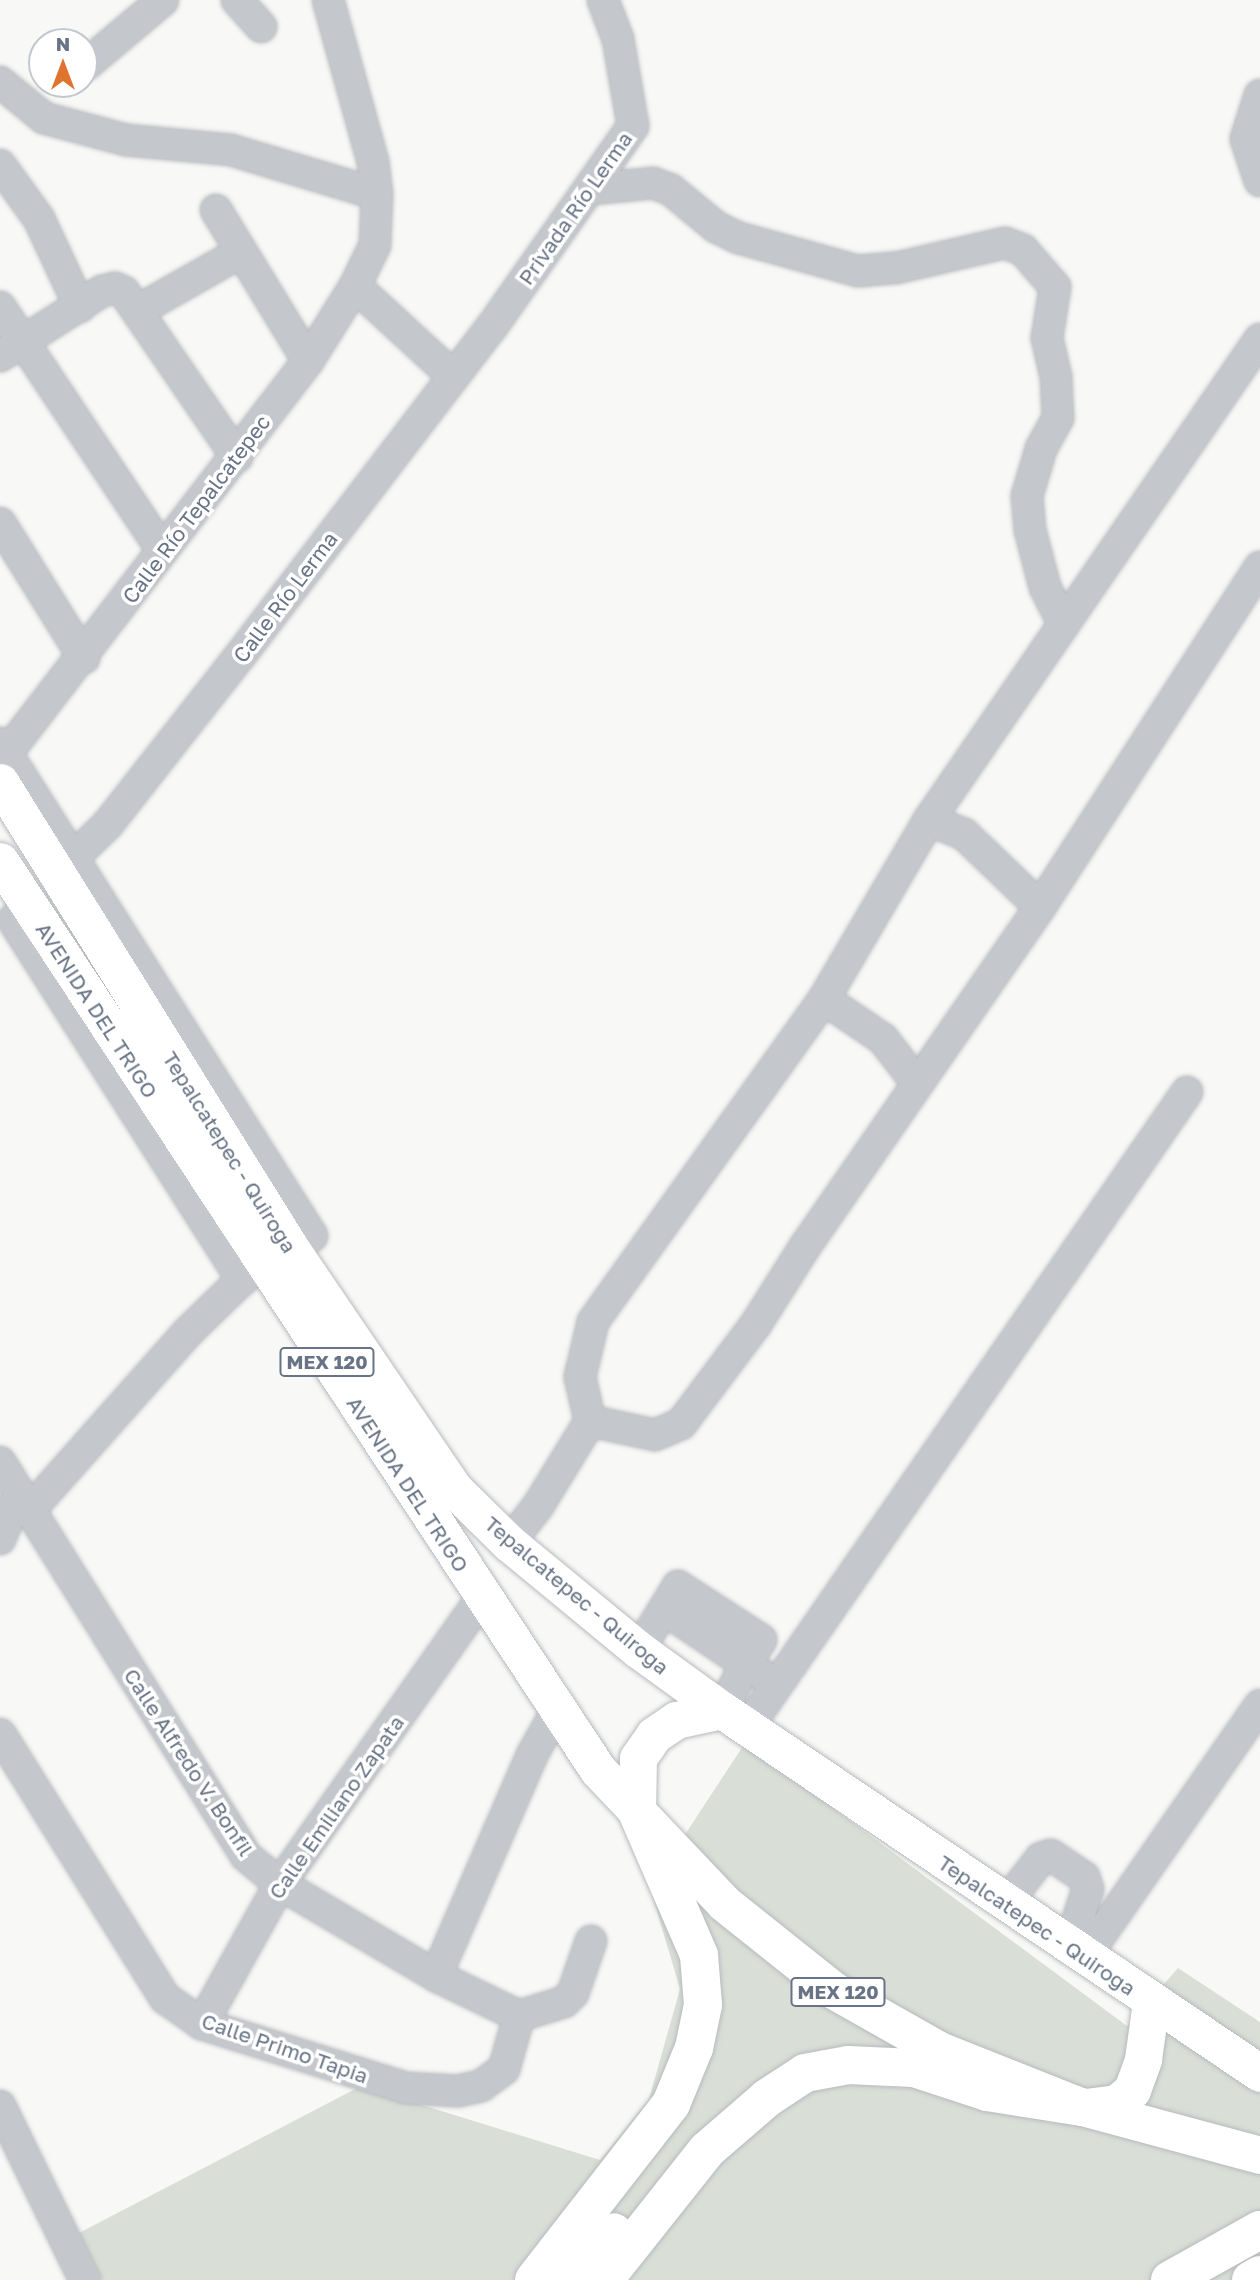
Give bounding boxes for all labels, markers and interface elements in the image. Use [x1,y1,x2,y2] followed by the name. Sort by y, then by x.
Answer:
[28,28,98,98] north arrow
[56,32,70,55] text: N
[513,127,637,289] street label: Privada Río Lerma
[117,410,275,608] street label: Calle Río Tepalcatepec
[228,527,342,667] street label: Calle Río Lerma
[31,918,163,1102] street label: AVENIDA DEL TRIGO
[158,1047,302,1257] street label: Tepalcatepec - Quiroga
[278,1346,376,1378] road number: MEX 120
[342,1392,474,1576] street label: AVENIDA DEL TRIGO
[480,1511,674,1679] street label: Tepalcatepec - Quiroga
[119,1664,259,1860] street label: Calle Alfredo V. Bonfil
[263,1710,409,1904] street label: Calle Emiliano Zapata
[934,1850,1140,2000] street label: Tepalcatepec - Quiroga
[789,1976,887,2008] road number: MEX 120
[199,2008,371,2088] street label: Calle Primo Tapia

